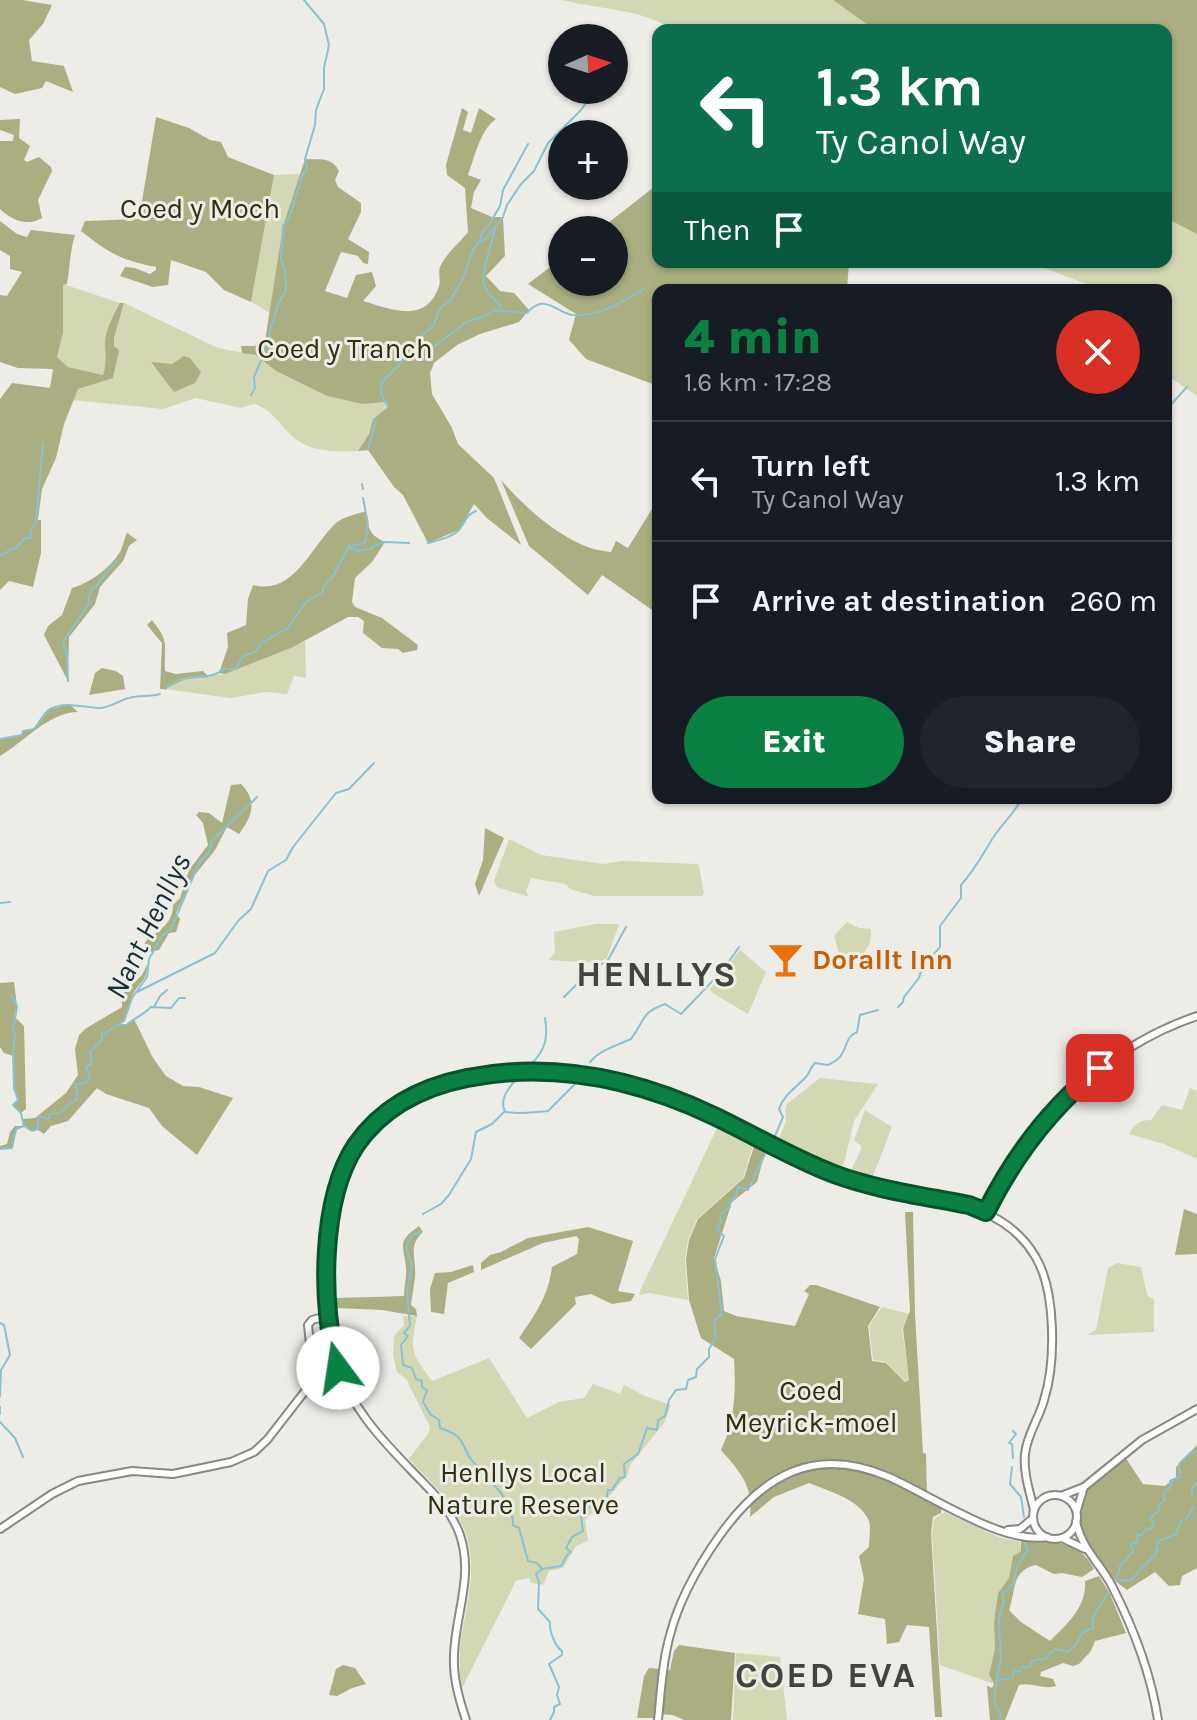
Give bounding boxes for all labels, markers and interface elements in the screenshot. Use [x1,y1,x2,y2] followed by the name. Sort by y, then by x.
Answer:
[548,24,628,104] north arrow
[548,24,628,296] map controls
[816,54,983,119] text: 1.3 km
[684,56,788,160] icon: left
[548,120,628,200] button: +
[816,121,1026,163] text: Ty Canol Way
[120,192,280,225] park label: Coed y Moch
[767,208,811,252] icon: arrive
[684,212,751,248] text: Then
[548,216,628,296] button: −
[684,309,822,365] text: 4 min
[1056,310,1140,394] button: close
[257,332,433,365] park label: Coed y Tranch
[684,367,832,398] text: 1.6 km · 17:28
[752,448,870,484] text: Turn left
[684,459,728,503] icon: left
[1055,463,1140,499] text: 1.3 km
[752,484,904,515] text: Ty Canol Way
[684,579,728,623] icon: arrive
[752,583,1046,619] text: Arrive at destination
[1070,583,1157,619] text: 260 m
[684,696,904,788] button: Exit
[920,696,1140,788] button: Share
[97,848,199,1004] water label: Nant Henllys
[767,940,805,978] bar icon: Dorallt Inn
[812,943,953,976] place label: Dorallt Inn
[576,953,738,995] district label: HENLLYS
[1066,1034,1134,1102] pin
[1078,1046,1122,1090] icon: arrive
[296,1326,380,1410] position arrow
[724,1374,898,1439] park label: Coed Meyrick-moel
[427,1456,619,1521] park label: Henllys Local Nature Reserve
[735,1654,917,1696] district label: COED EVA

